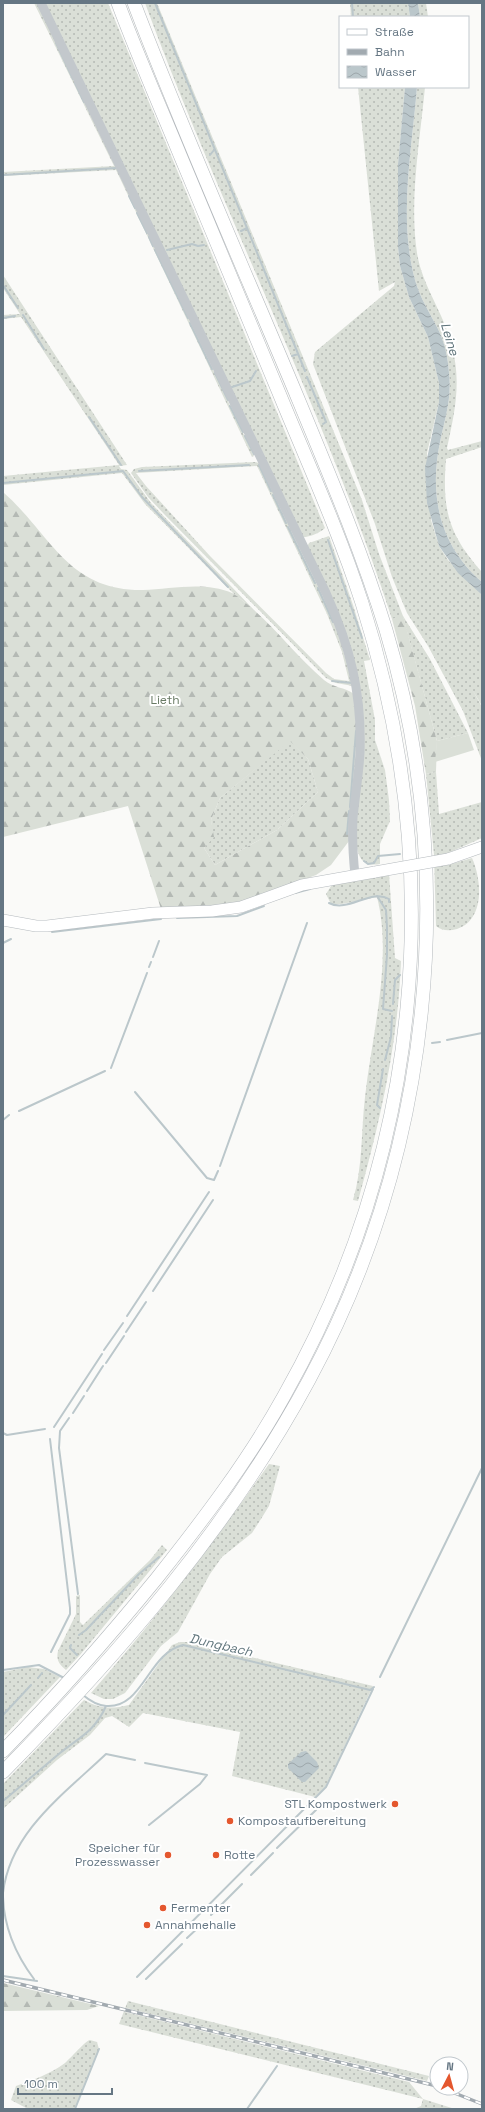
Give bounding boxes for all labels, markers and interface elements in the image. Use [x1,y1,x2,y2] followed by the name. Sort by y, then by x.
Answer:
[339,16,469,88] legend
[375,24,414,40] text: Straße
[375,44,405,60] text: Bahn
[375,64,417,80] text: Wasser
[437,320,463,359] water label: Leine
[150,692,180,708] park label: Lieth
[188,1629,255,1661] water label: Dungbach
[284,1796,388,1812] place label: STL Kompostwerk
[390,1799,400,1809] marker: STL Kompostwerk
[238,1813,366,1829] place label: Kompostaufbereitung
[225,1816,235,1826] marker: Kompostaufbereitung
[75,1840,160,1870] place label: Speicher für Prozesswasser
[224,1847,255,1863] place label: Rotte
[163,1850,173,1860] marker: Speicher für Prozesswasser
[211,1850,221,1860] marker: Rotte
[171,1900,231,1916] place label: Fermenter
[158,1903,168,1913] marker: Fermenter
[155,1917,236,1933] place label: Annahmehalle
[142,1920,152,1930] marker: Annahmehalle
[429,2056,469,2096] north arrow
[446,2059,454,2073] text: N
[18,2070,112,2096] scale bar
[24,2076,58,2092] text: 100 m

